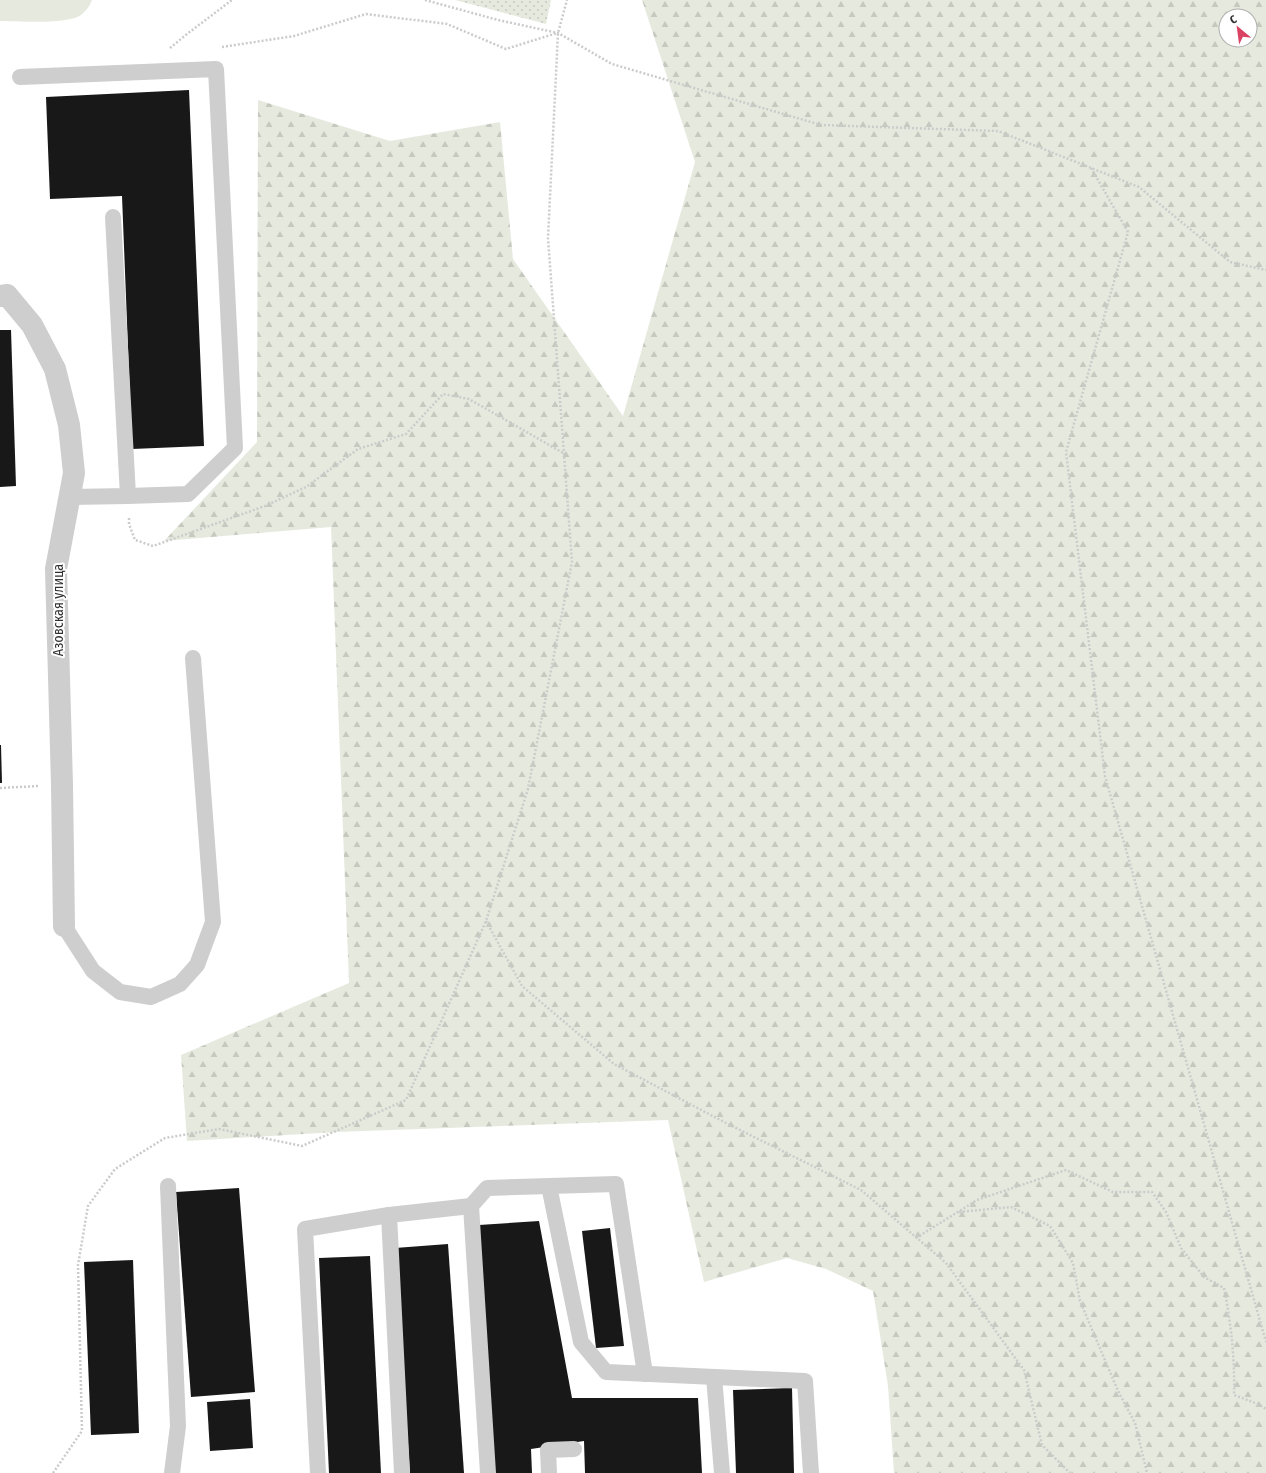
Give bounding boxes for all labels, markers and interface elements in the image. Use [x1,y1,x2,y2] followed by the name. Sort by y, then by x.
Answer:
[1218,8,1258,48] north arrow
[1228,12,1239,27] text: С
[50,564,67,656] street label: Азовская улица

